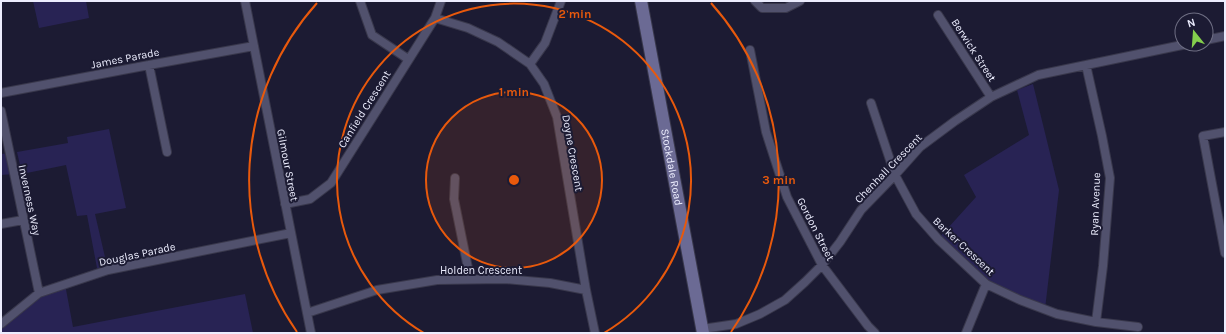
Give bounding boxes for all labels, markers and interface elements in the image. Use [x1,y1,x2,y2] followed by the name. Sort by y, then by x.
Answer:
[558,7,592,21] text: 2 min
[1174,12,1214,52] north arrow
[948,16,999,84] street label: Berwick Street
[1186,16,1197,30] text: N
[90,45,161,71] street label: James Parade
[335,68,393,150] street label: Canfield Crescent
[499,85,529,99] text: 1 min
[559,114,586,192] street label: Doyne Crescent
[274,128,301,202] street label: Gilmour Street
[658,128,685,207] street label: Stockdale Road
[852,131,925,206] street label: Chenhall Crescent
[16,164,43,237] street label: Inverness Way
[1088,172,1103,236] street label: Ryan Avenue
[507,173,521,187] centre of rings
[762,173,796,187] text: 3 min
[794,196,837,263] street label: Gordon Street
[930,214,997,278] street label: Barker Crescent
[98,240,177,269] street label: Douglas Parade
[440,264,522,277] street label: Holden Crescent

